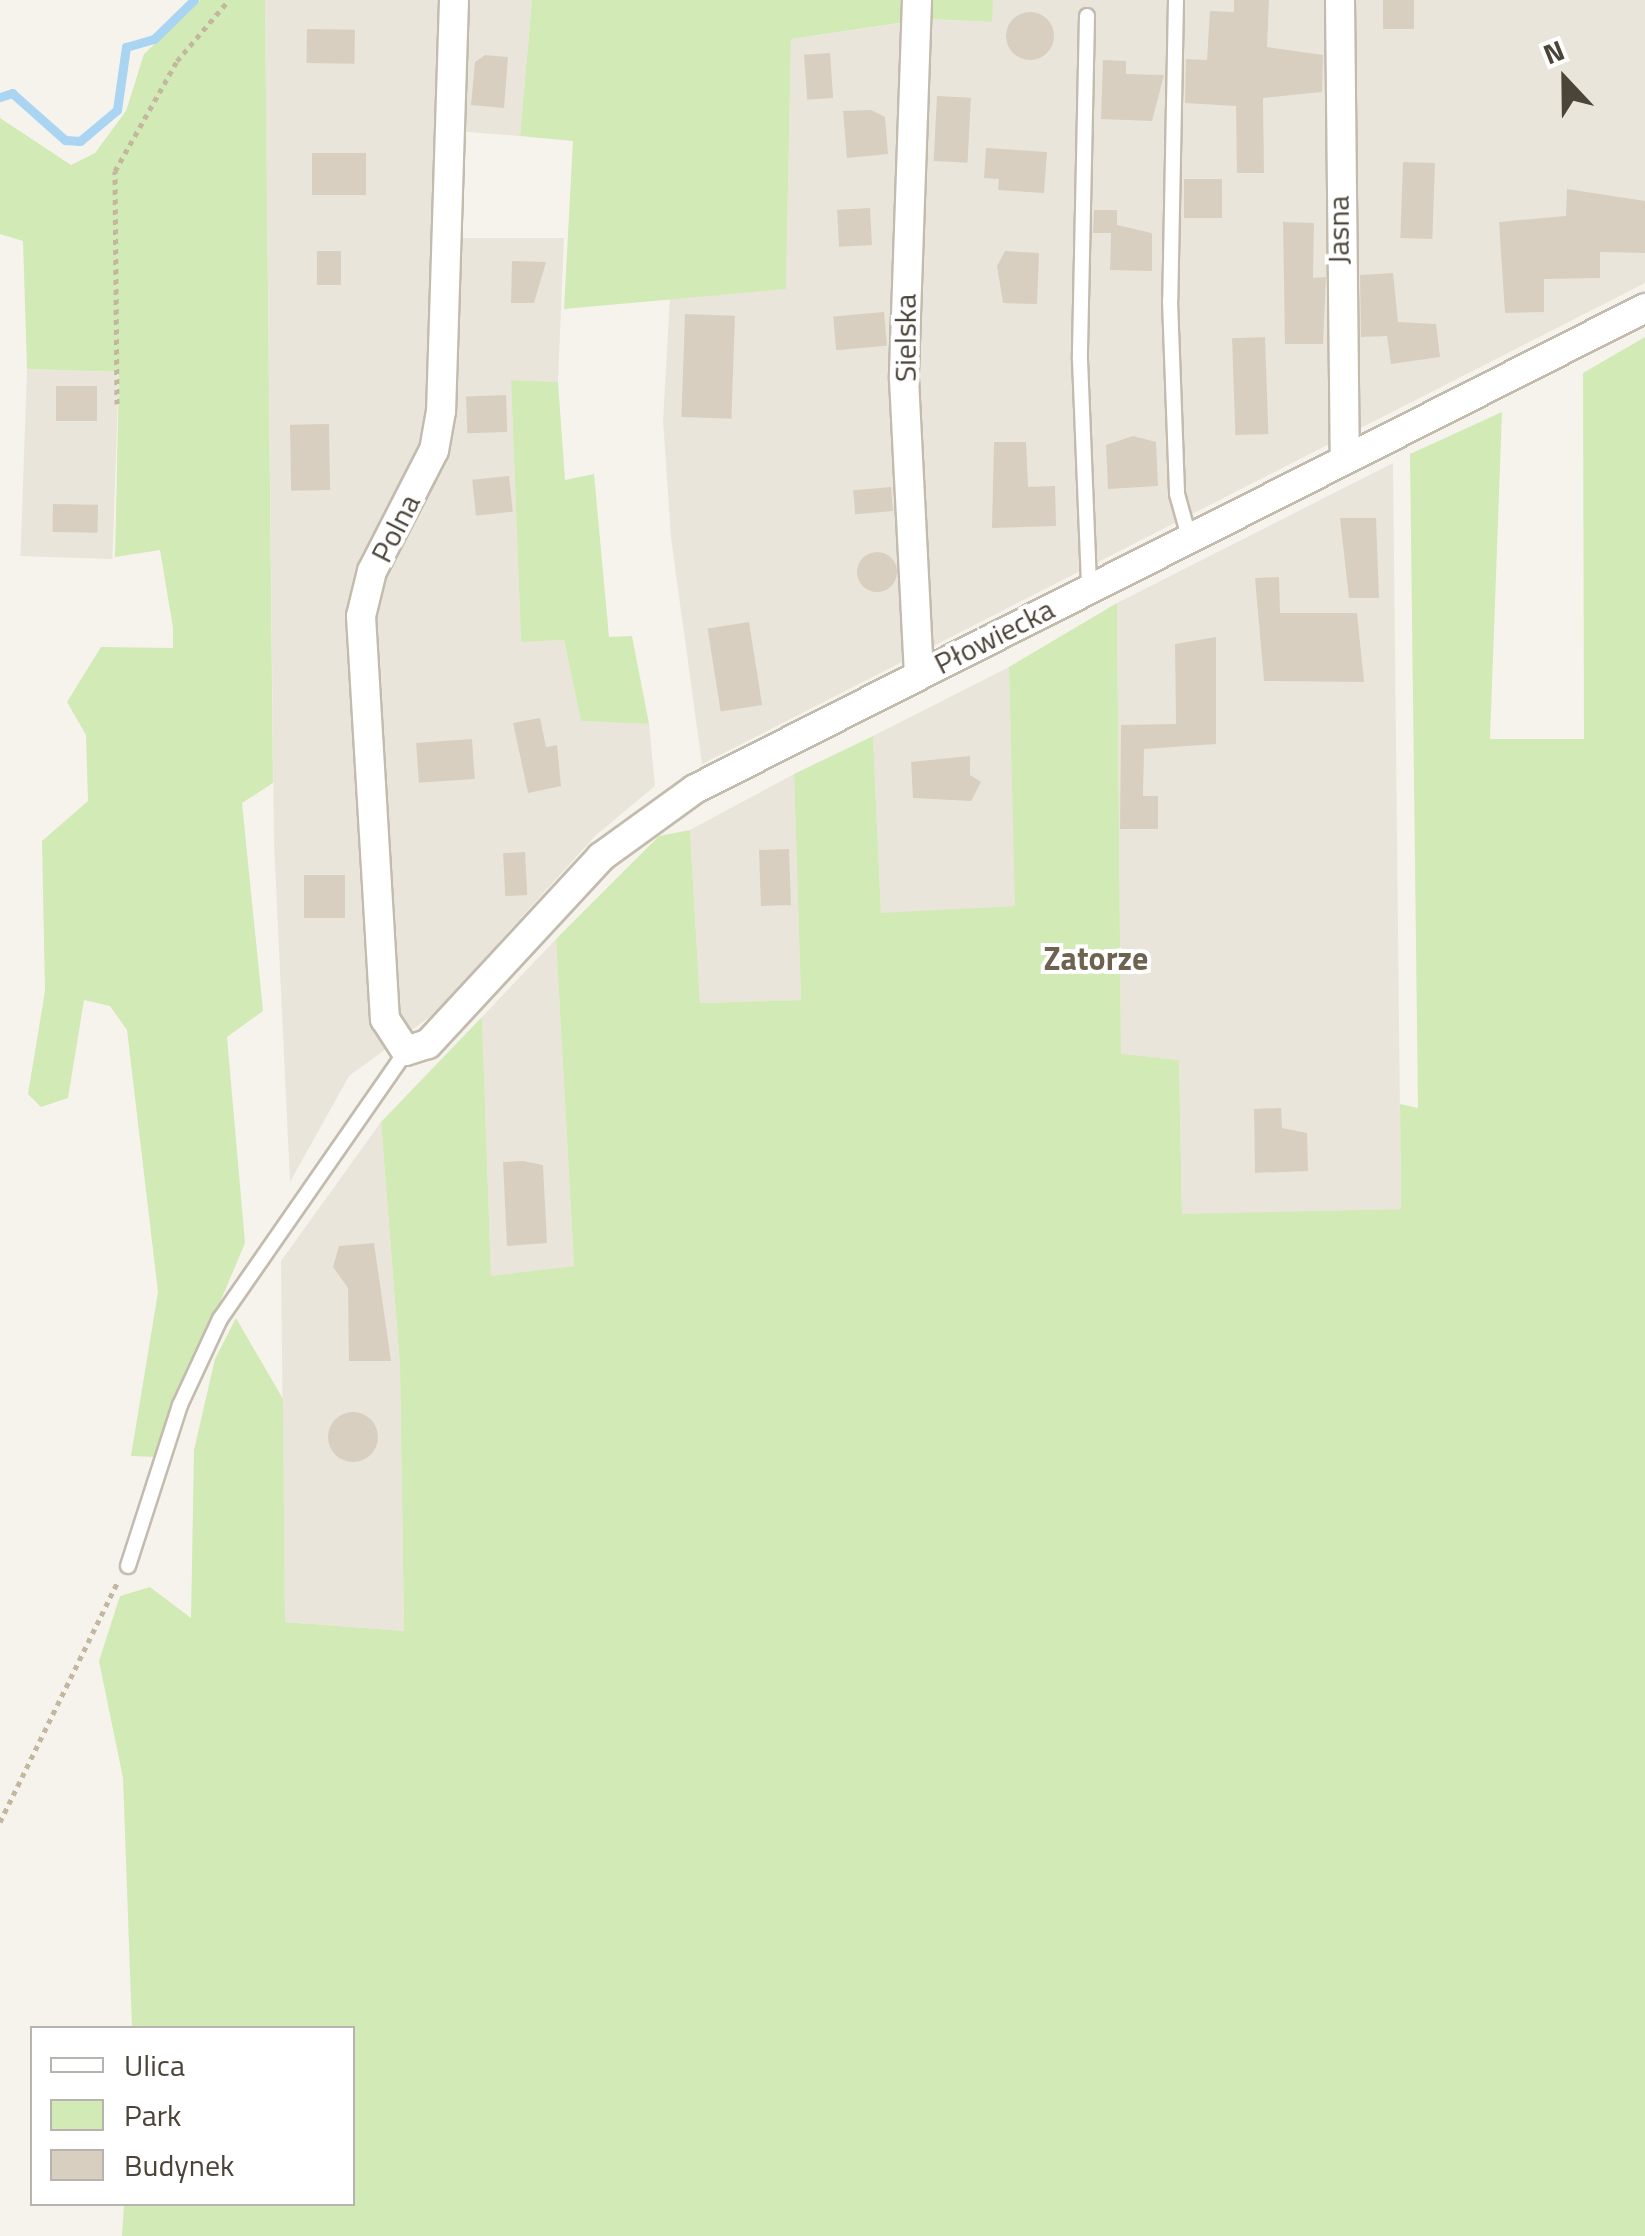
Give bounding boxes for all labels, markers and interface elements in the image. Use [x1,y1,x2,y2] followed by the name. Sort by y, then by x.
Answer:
[1537,28,1571,75] text: N
[1515,30,1615,130] north arrow
[1320,196,1356,264] street label: Jasna
[887,294,923,382] street label: Sielska
[363,488,427,568] street label: Polna
[928,591,1060,681] street label: Płowiecka
[1044,939,1148,977] district label: Zatorze
[30,2026,355,2206] legend
[124,2042,185,2088] text: Ulica
[124,2092,181,2138] text: Park
[124,2142,234,2188] text: Budynek

